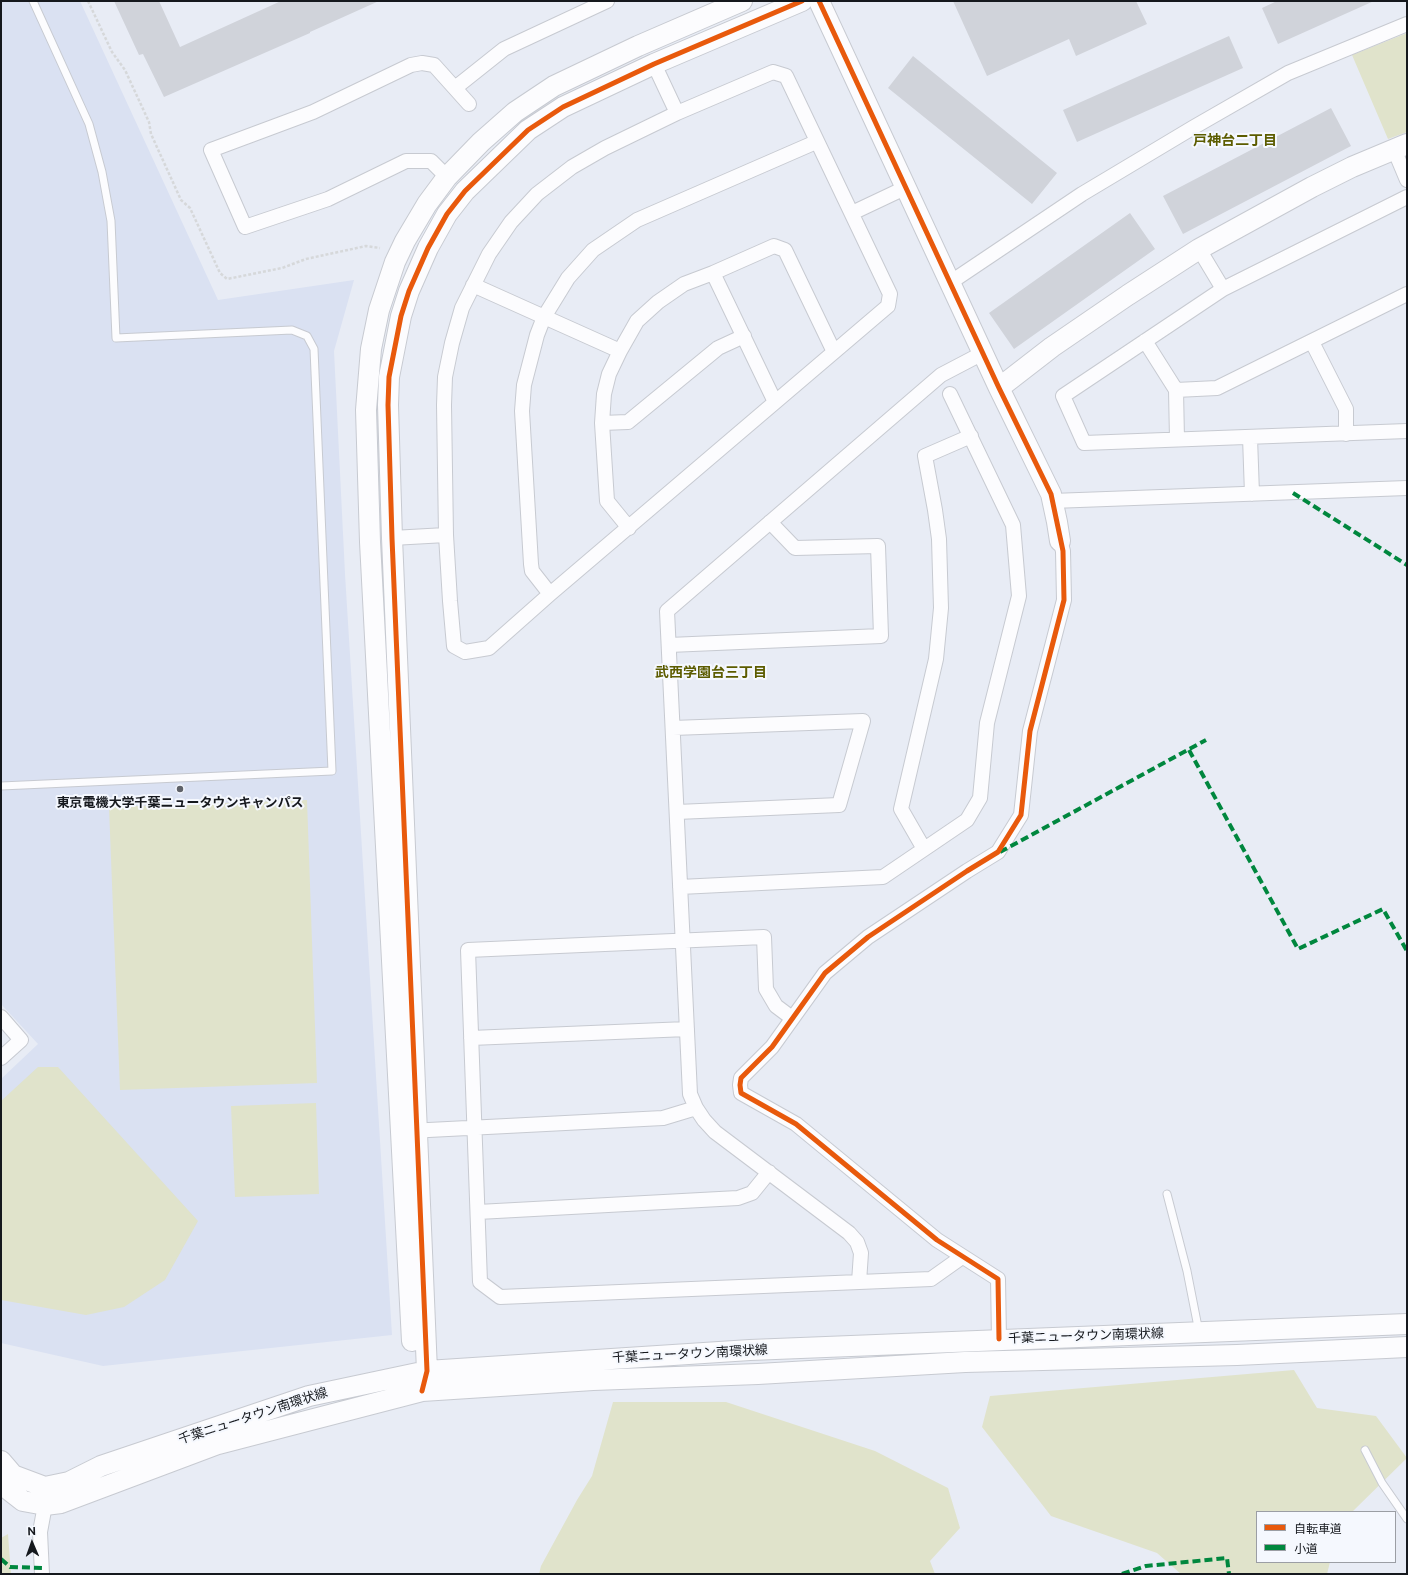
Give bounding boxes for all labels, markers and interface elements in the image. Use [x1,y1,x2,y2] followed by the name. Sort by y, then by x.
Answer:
[1193,133,1277,149] district label: 戸神台二丁目
[655,665,767,681] district label: 武西学園台三丁目
[175,784,185,794] marker: 東京電機大学千葉ニュータウンキャンパス
[57,795,303,811] place label: 東京電機大学千葉ニュータウンキャンパス
[1008,1325,1164,1347] street label: 千葉ニュータウン南環状線
[612,1342,768,1366] street label: 千葉ニュータウン南環状線
[176,1384,330,1448] street label: 千葉ニュータウン南環状線
[1256,1511,1396,1563] legend
[1294,1522,1342,1536] text: 自転車道
[12,1523,52,1563] north arrow
[27,1525,36,1537] text: N
[1294,1542,1318,1556] text: 小道

